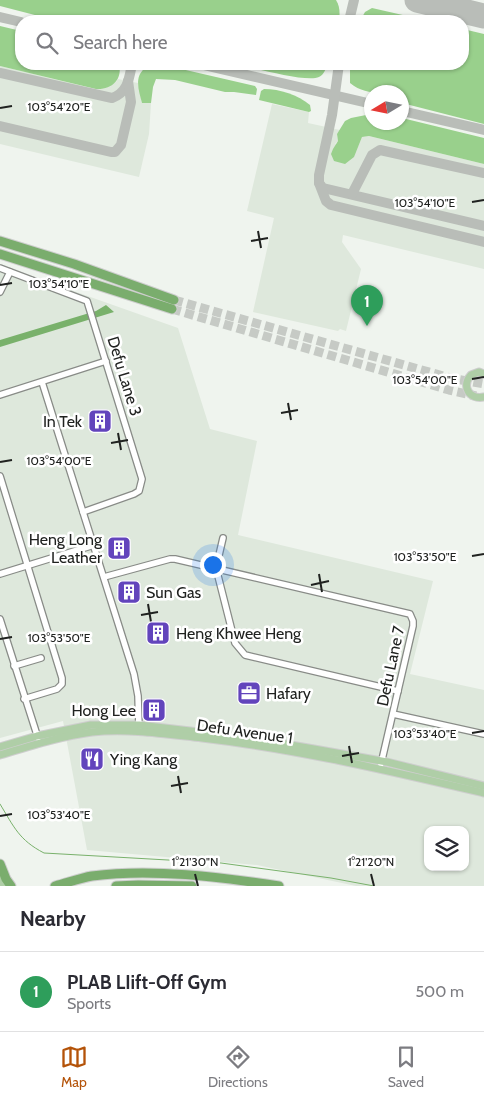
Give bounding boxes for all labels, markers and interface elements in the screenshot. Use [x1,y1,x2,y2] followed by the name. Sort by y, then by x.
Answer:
[15,15,469,70] search box
[33,29,61,57] icon: search
[73,31,167,54] text: Search here
[364,85,409,130] north arrow
[28,99,91,114] text: 103°54'20"E
[395,195,456,210] text: 103°54'10"E
[29,276,90,291] text: 103°54'10"E
[351,285,383,326] pin: 1
[103,334,146,418] street label: Defu Lane 3
[393,372,458,387] text: 103°54'00"E
[87,408,113,434] building icon: In Tek
[43,412,83,431] place label: In Tek
[27,453,92,468] text: 103°54'00"E
[29,530,103,567] place label: Heng Long Leather
[106,535,132,561] building icon: Heng Long Leather
[394,549,457,564] text: 103°53'50"E
[200,552,226,578] your location
[116,579,142,605] building icon: Sun Gas
[146,583,202,602] place label: Sun Gas
[145,620,171,646] building icon: Heng Khwee Heng
[176,624,302,643] place label: Heng Khwee Heng
[373,624,408,708] street label: Defu Lane 7
[28,630,91,645] text: 103°53'50"E
[236,680,262,706] office icon: Hafary
[266,684,311,703] place label: Hafary
[141,697,167,723] building icon: Hong Lee
[71,701,136,720] place label: Hong Lee
[196,715,294,748] street label: Defu Avenue 1
[394,726,457,741] text: 103°53'40"E
[79,746,105,772] restaurant icon: Ying Kang
[109,750,178,769] place label: Ying Kang
[28,807,91,822] text: 103°53'40"E
[424,826,469,871] map controls
[424,826,469,871] button: layers
[172,854,218,869] text: 1°21'30"N
[348,854,394,869] text: 1°21'20"N
[20,906,86,931] text: Nearby
[67,971,227,994] text: PLAB LIift-Off Gym
[33,982,39,1001] text: 1
[415,982,464,1001] text: 500 m
[67,994,111,1013] text: Sports
[60,1043,88,1091] tab: Map
[208,1043,268,1091] tab: Directions
[388,1043,424,1091] tab: Saved

